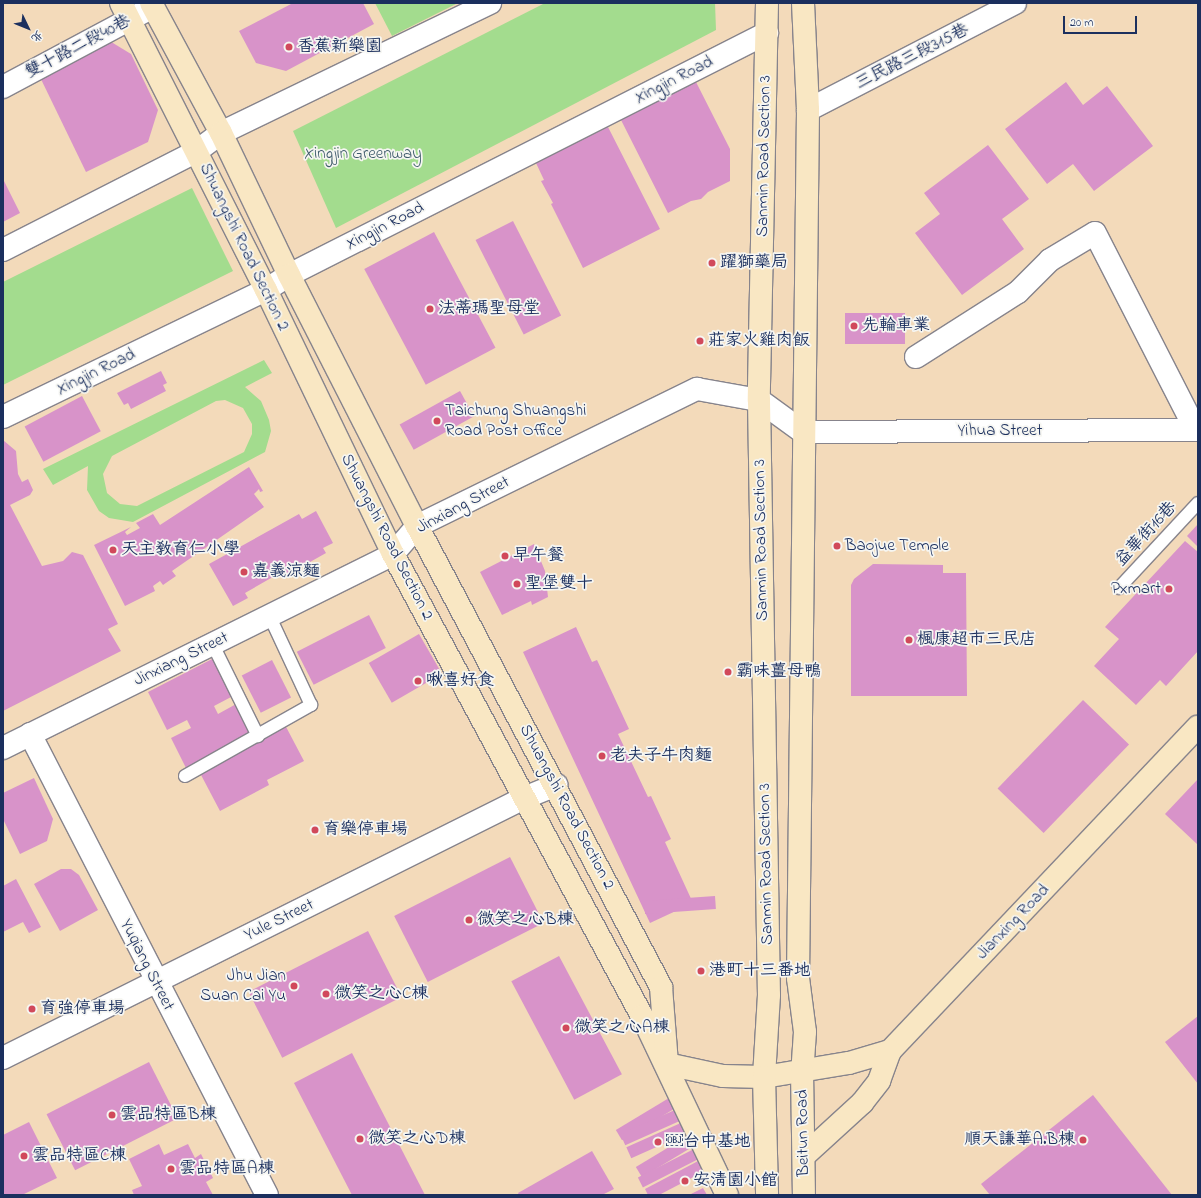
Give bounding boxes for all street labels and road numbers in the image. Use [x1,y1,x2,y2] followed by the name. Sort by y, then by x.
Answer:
[22,11,134,83] street label: 雙十路二段40巷
[852,20,972,94] street label: 三民路三段315巷
[632,52,716,108] street label: Xingjin Road
[752,75,776,237] street label: Sanmin Road Section 3
[195,160,293,334] street label: Shuangshi Road Section 2
[343,198,427,254] street label: Xingjin Road
[53,344,139,400] street label: Xingjin Road
[958,421,1042,441] street label: Yihua Street
[336,450,438,624] street label: Shuangshi Road Section 2
[749,459,773,621] street label: Sanmin Road Section 3
[413,472,513,538] street label: Jinxiang Street
[1111,497,1181,571] street label: 益華街16巷
[130,627,232,691] street label: Jinxiang Street
[515,721,619,893] street label: Shuangshi Road Section 2
[754,783,778,945] street label: Sanmin Road Section 3
[972,880,1054,964] street label: Jianxing Road
[241,894,317,946] street label: Yule Street
[115,916,179,1014] street label: Yuqiang Street
[792,1089,814,1177] street label: Beitun Road

